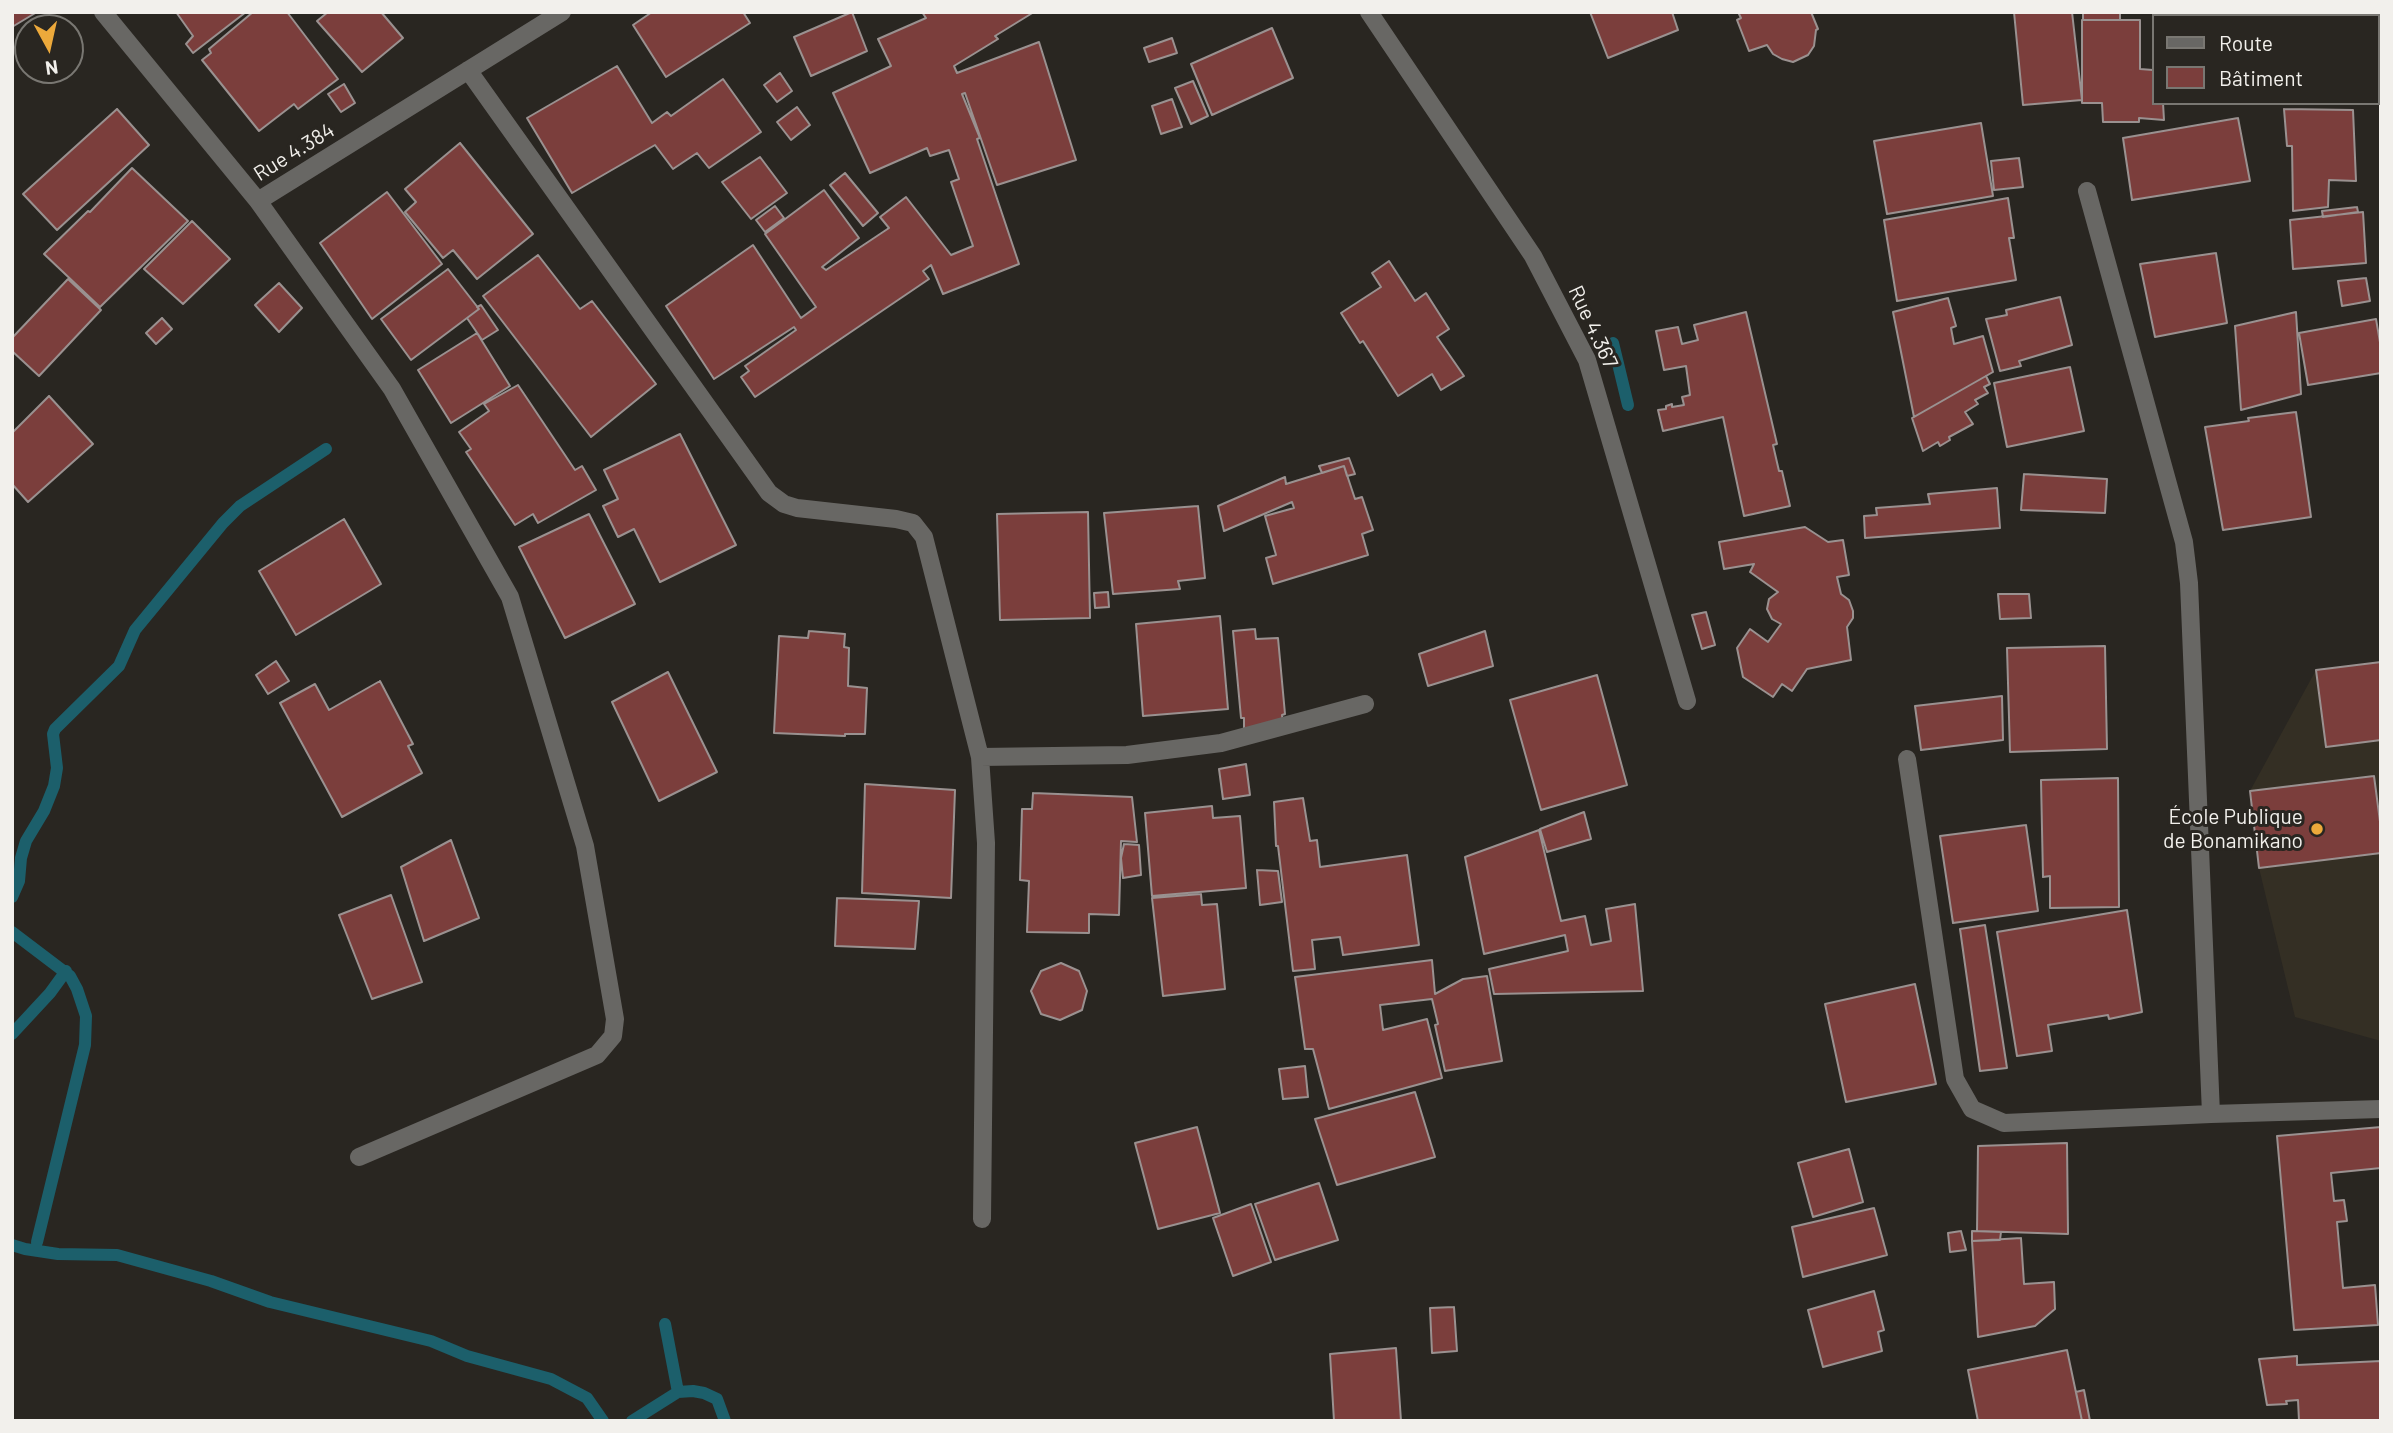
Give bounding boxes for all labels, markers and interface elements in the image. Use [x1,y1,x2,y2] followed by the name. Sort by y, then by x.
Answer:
[14,14,84,84] north arrow
[2152,14,2379,105] legend
[2219,30,2273,55] text: Route
[44,56,60,81] text: N
[2219,65,2303,90] text: Bâtiment
[249,117,339,187] street label: Rue 4.384
[1563,282,1623,372] street label: Rue 4.367
[2163,804,2303,854] place label: École Publique de Bonamikano
[2309,821,2325,837] marker: École Publique de Bonamikano

